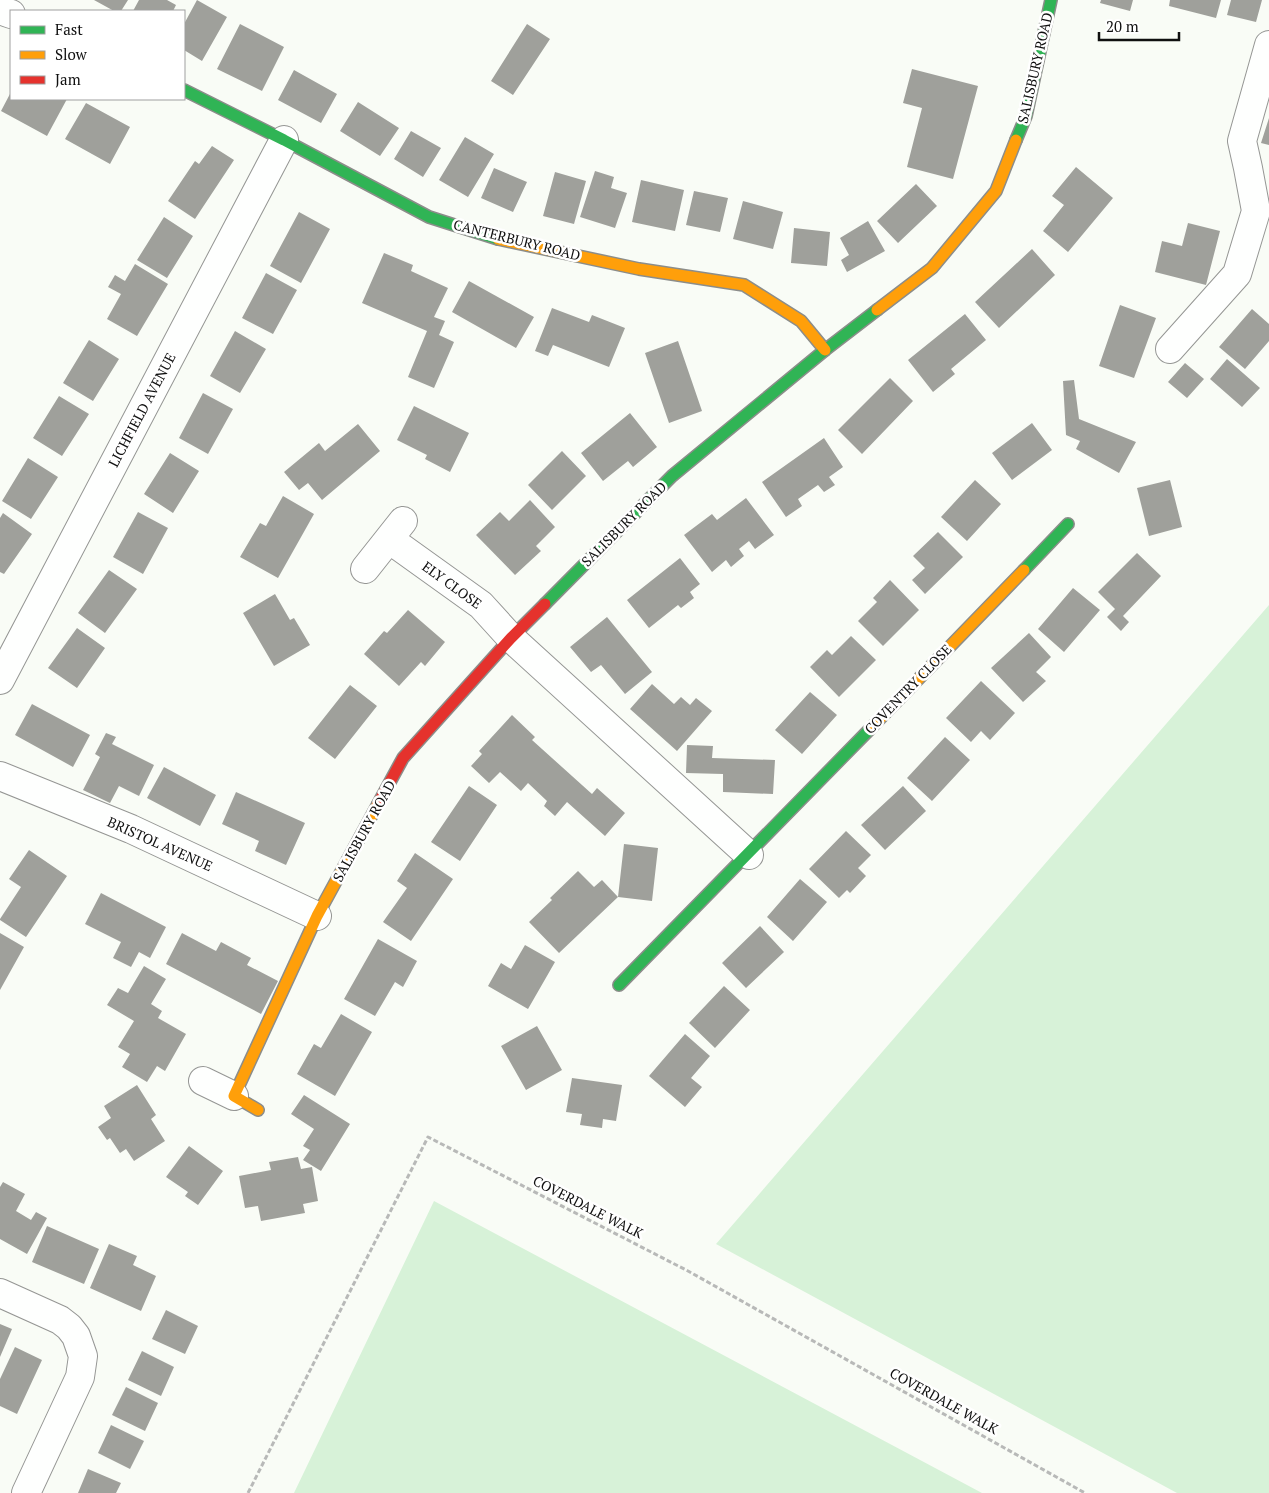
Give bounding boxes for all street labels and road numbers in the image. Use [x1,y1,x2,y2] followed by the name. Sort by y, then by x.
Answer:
[1013,11,1057,125] street label: SALISBURY ROAD
[452,215,583,265] street label: CANTERBURY ROAD
[103,349,180,470] street label: LICHFIELD AVENUE
[577,477,670,570] street label: SALISBURY ROAD
[419,557,486,613] street label: ELY CLOSE
[860,640,955,738] street label: COVENTRY CLOSE
[328,777,399,885] street label: SALISBURY ROAD
[105,812,216,875] street label: BRISTOL AVENUE
[530,1171,647,1243] street label: COVERDALE WALK
[887,1363,1003,1439] street label: COVERDALE WALK

